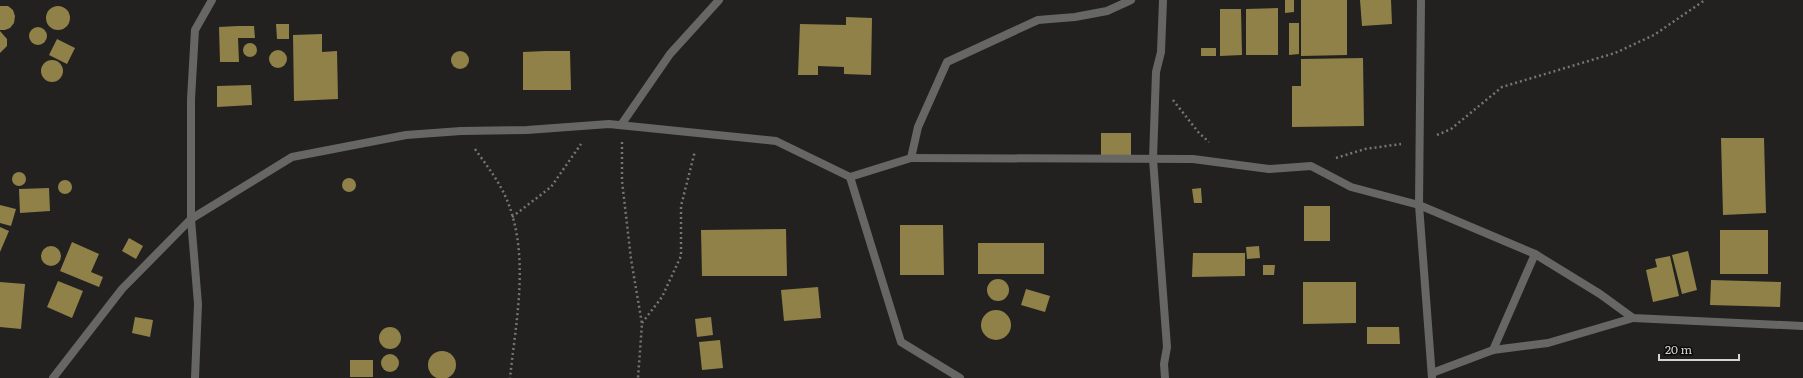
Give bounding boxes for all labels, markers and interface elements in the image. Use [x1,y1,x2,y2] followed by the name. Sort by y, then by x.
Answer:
[1659,336,1739,362] scale bar
[1665,340,1692,358] text: 20 m

